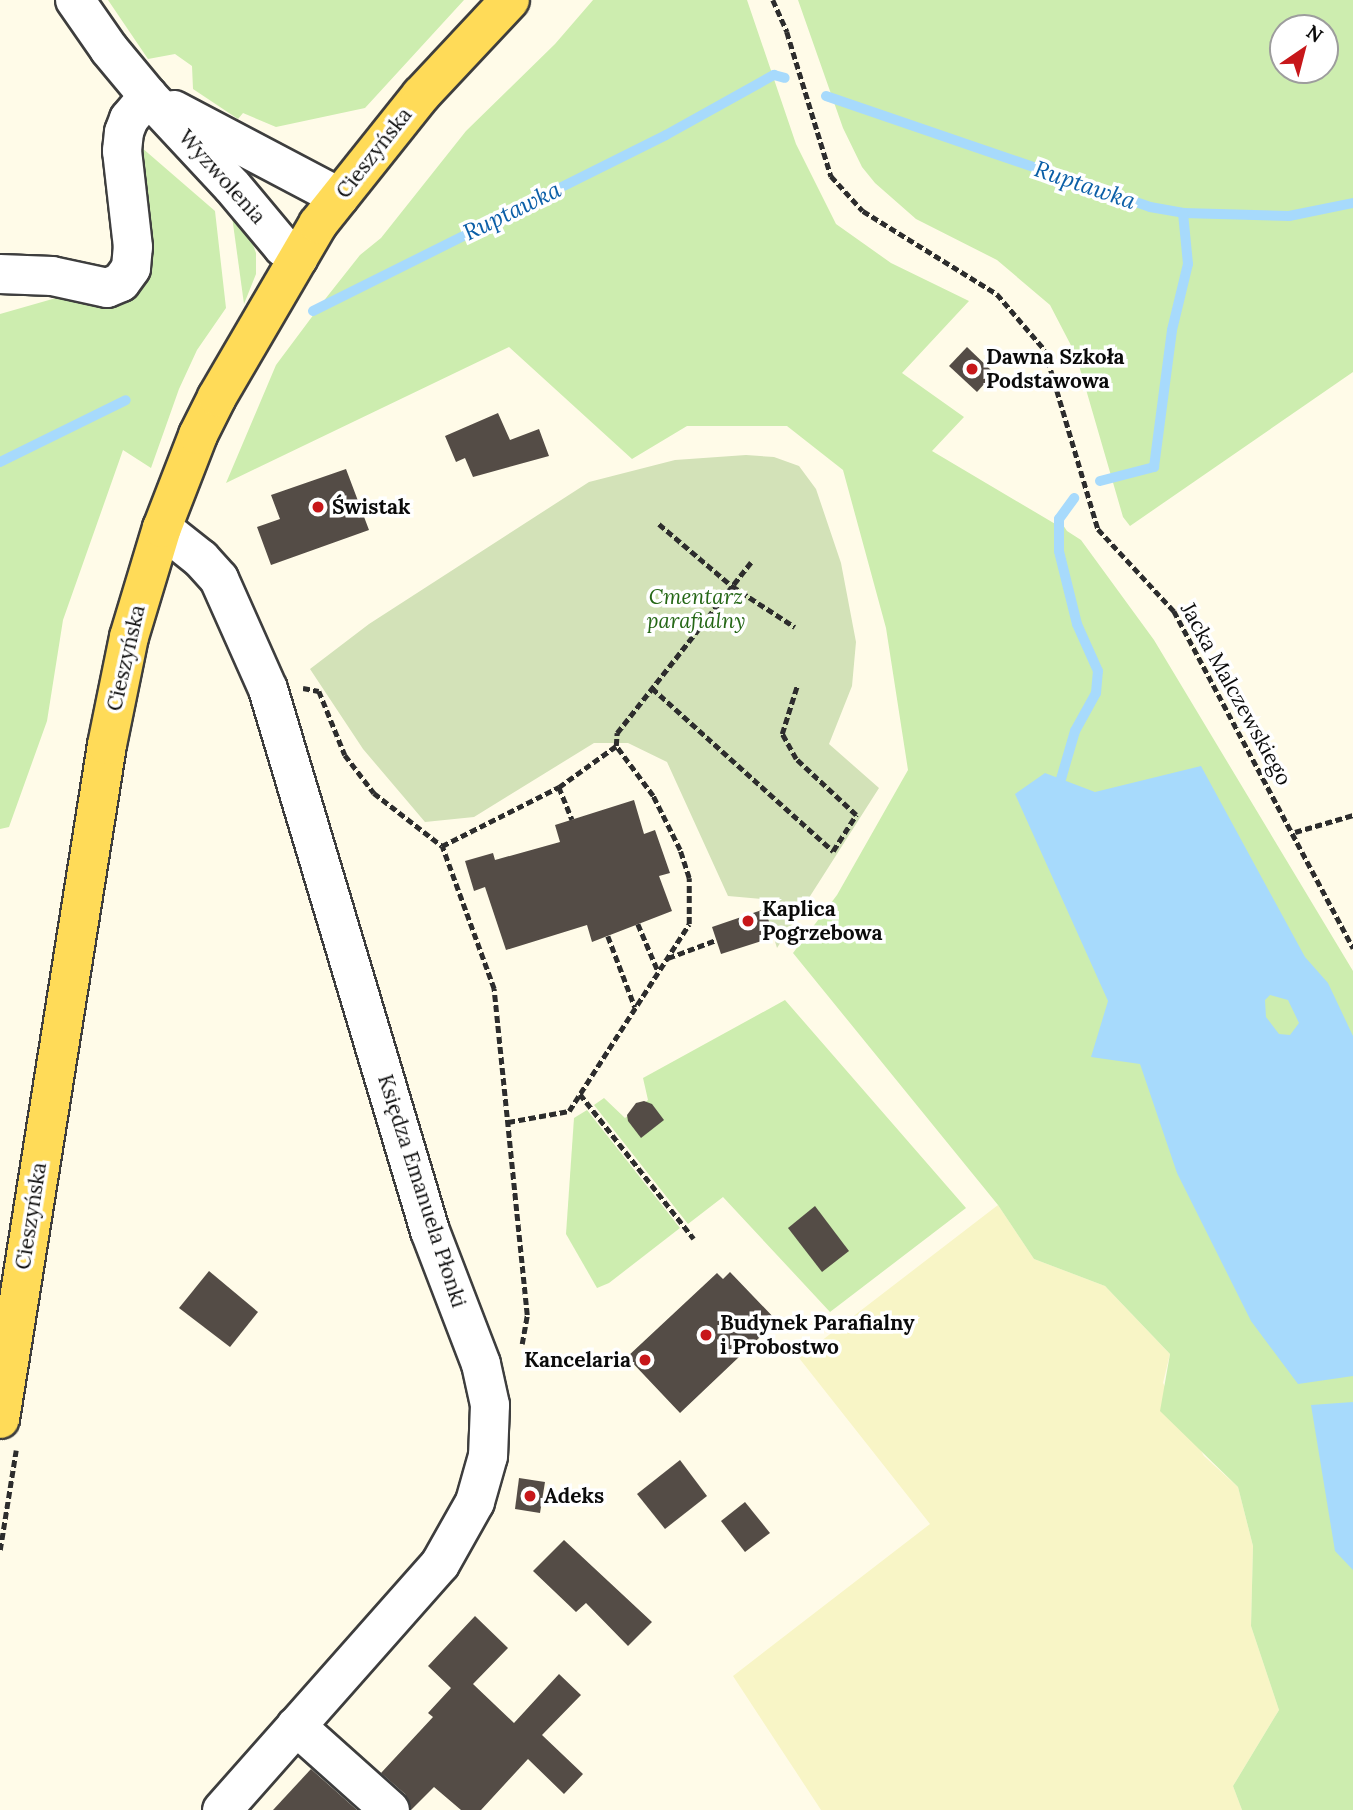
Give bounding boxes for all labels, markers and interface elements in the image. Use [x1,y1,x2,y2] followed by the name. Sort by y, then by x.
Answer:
[1269,14,1339,84] north arrow
[1302,19,1328,47] text: N
[331,103,417,203] street label: Cieszyńska
[173,125,271,229] street label: Wyzwolenia
[1031,155,1139,215] water label: Ruptawka
[459,176,565,246] water label: Ruptawka
[986,344,1124,394] place label: Dawna Szkoła Podstawowa
[964,361,980,377] marker: Dawna Szkoła Podstawowa
[332,494,411,520] place label: Świstak
[310,499,326,515] marker: Świstak
[647,584,745,634] park label: Cmentarz parafialny
[1175,598,1297,790] street label: Jacka Malczewskiego
[102,603,150,713] street label: Cieszyńska
[762,896,882,946] place label: Kaplica Pogrzebowa
[740,913,756,929] marker: Kaplica Pogrzebowa
[372,1071,472,1311] street label: Księdza Emanuela Płonki
[10,1161,52,1271] street label: Cieszyńska
[720,1310,915,1360] place label: Budynek Parafialny i Probostwo
[698,1327,714,1343] marker: Budynek Parafialny i Probostwo
[524,1347,631,1373] place label: Kancelaria
[637,1352,653,1368] marker: Kancelaria
[544,1483,604,1509] place label: Adeks
[522,1488,538,1504] marker: Adeks

